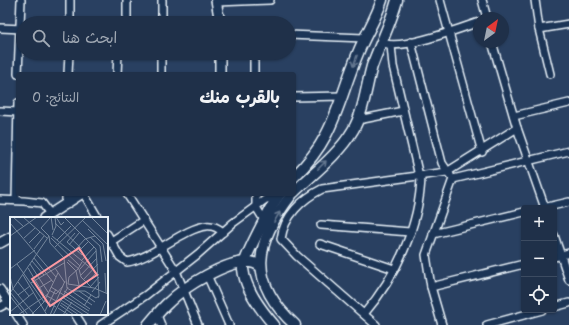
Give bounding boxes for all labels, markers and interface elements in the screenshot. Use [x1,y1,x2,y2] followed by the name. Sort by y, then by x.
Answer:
[473,12,509,48] north arrow
[16,16,296,60] search box
[30,27,52,49] icon: search
[62,28,117,48] text: ابحث هنا
[351,54,358,67] one-way arrow
[200,86,280,108] text: بالقرب منك
[32,89,79,106] text: النتائج: 0
[317,160,327,170] one-way arrow
[521,205,557,313] map controls
[521,205,557,241] button: +
[273,211,281,223] one-way arrow
[10,217,108,315] inset map
[521,241,557,277] button: −
[521,277,557,313] button: locate

